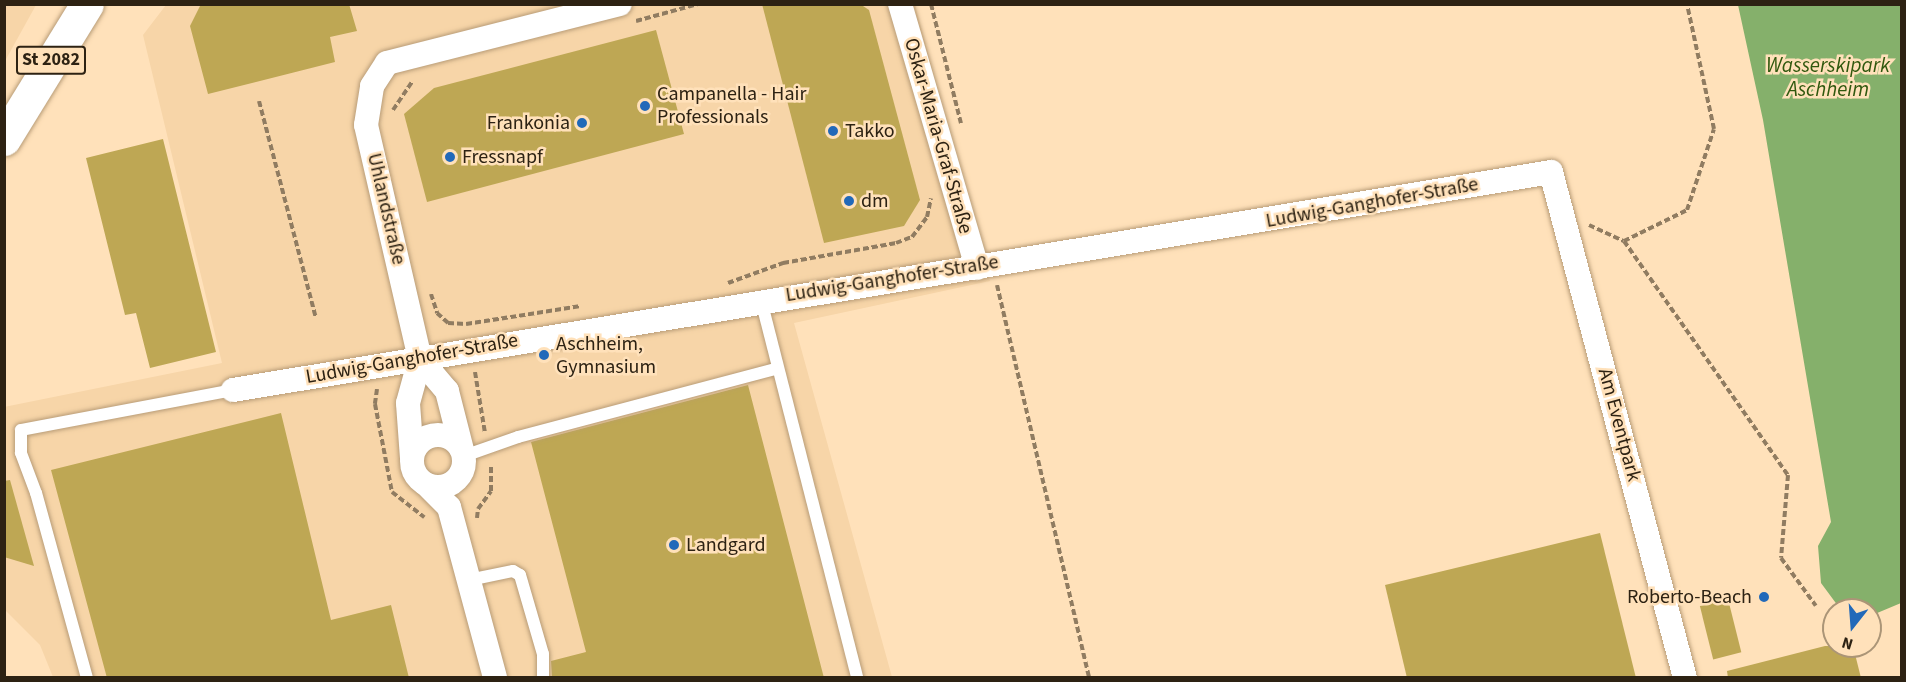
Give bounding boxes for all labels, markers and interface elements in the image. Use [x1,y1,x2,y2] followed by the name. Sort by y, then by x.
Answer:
[899,36,977,236] street label: Oskar-Maria-Graf-Straße
[15,45,87,75] road number: St 2082
[1766,52,1890,102] water label: Wasserskipark Aschheim
[657,83,806,130] place label: Campanella - Hair Professionals
[638,99,652,113] marker: Campanella - Hair Professionals
[487,111,570,135] place label: Frankonia
[575,116,589,130] marker: Frankonia
[845,119,895,143] place label: Takko
[826,124,840,138] marker: Takko
[462,145,543,169] place label: Fressnapf
[443,150,457,164] marker: Fressnapf
[362,151,410,267] street label: Uhlandstraße
[1264,173,1480,233] street label: Ludwig-Ganghofer-Straße
[861,189,889,213] place label: dm
[842,194,856,208] marker: dm
[784,250,1000,308] street label: Ludwig-Ganghofer-Straße
[304,329,520,389] street label: Ludwig-Ganghofer-Straße
[556,332,656,379] place label: Aschheim, Gymnasium
[537,348,551,362] marker: Aschheim, Gymnasium
[1592,366,1646,484] street label: Am Eventpark
[686,533,766,557] place label: Landgard
[667,538,681,552] marker: Landgard
[1627,585,1752,609] place label: Roberto-Beach
[1757,590,1771,604] marker: Roberto-Beach
[1822,598,1882,658] north arrow
[1839,631,1856,655] text: N

